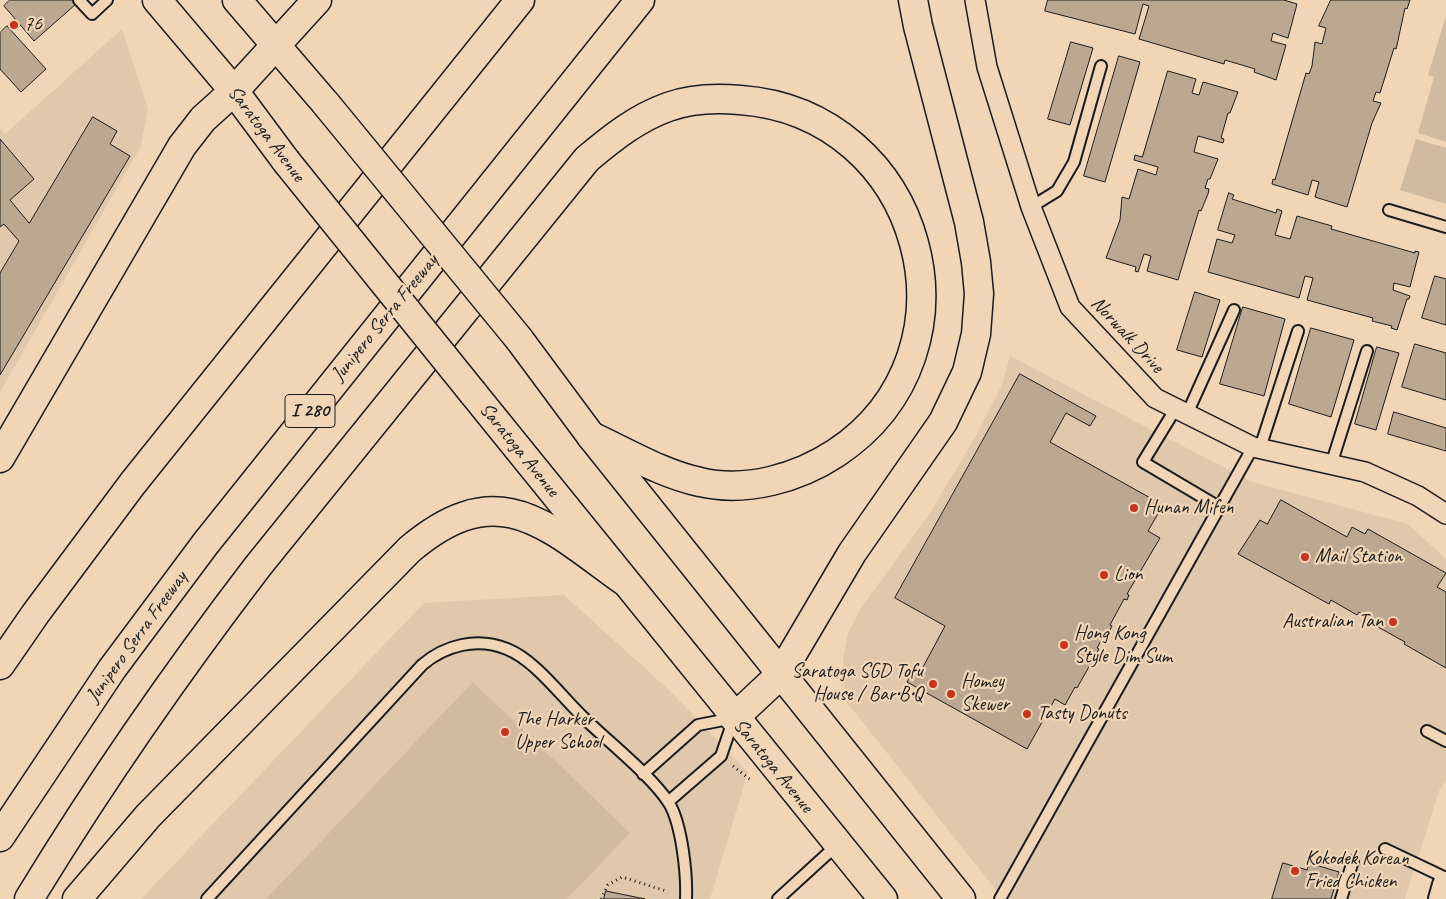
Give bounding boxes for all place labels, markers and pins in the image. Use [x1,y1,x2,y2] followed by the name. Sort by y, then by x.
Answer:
[24,13,42,37] place label: 76
[8,19,20,31] marker: 76
[1144,496,1233,520] place label: Hunan Mifen
[1128,502,1140,514] marker: Hunan Mifen
[1315,545,1402,569] place label: Mail Station
[1299,551,1311,563] marker: Mail Station
[1114,563,1143,587] place label: Lion
[1098,569,1110,581] marker: Lion
[1282,610,1383,634] place label: Australian Tan
[1387,616,1399,628] marker: Australian Tan
[1074,622,1172,669] place label: Hong Kong Style Dim Sum
[1058,639,1070,651] marker: Hong Kong Style Dim Sum
[791,660,923,707] place label: Saratoga SGD Tofu House / Bar•B•Q
[961,670,1009,717] place label: Homey Skewer
[927,678,939,690] marker: Saratoga SGD Tofu House / Bar•B•Q
[945,688,957,700] marker: Homey Skewer
[1037,702,1127,726] place label: Tasty Donuts
[515,708,601,755] place label: The Harker Upper School
[1021,708,1033,720] marker: Tasty Donuts
[499,726,511,738] marker: The Harker Upper School
[1305,847,1409,894] place label: Kokodek Korean Fried Chicken
[1289,865,1301,877] marker: Kokodek Korean Fried Chicken

